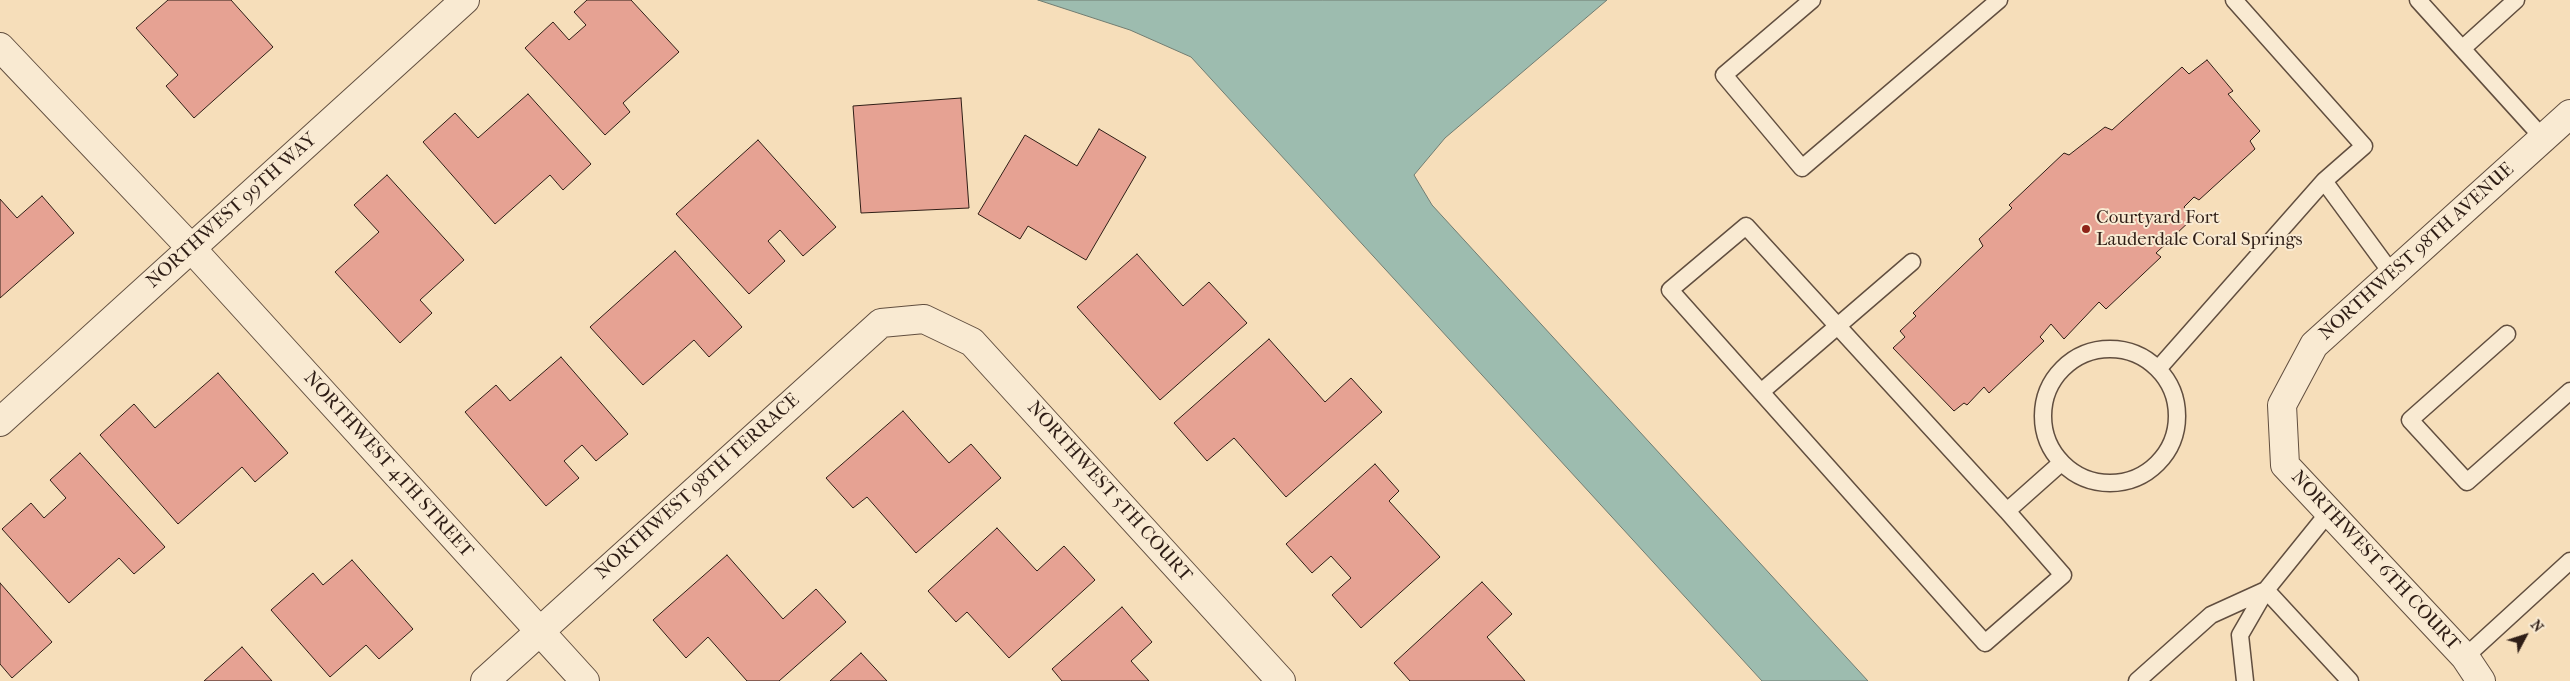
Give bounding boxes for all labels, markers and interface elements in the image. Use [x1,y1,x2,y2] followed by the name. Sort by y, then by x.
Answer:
[142,129,322,293] street label: NORTHWEST 99TH WAY
[2315,158,2519,346] street label: NORTHWEST 98TH AVENUE
[2096,207,2303,251] place label: Courtyard Fort Lauderdale Coral Springs
[2080,223,2092,235] marker: Courtyard Fort Lauderdale Coral Springs
[298,367,478,563] street label: NORTHWEST 4TH STREET
[591,389,805,585] street label: NORTHWEST 98TH TERRACE
[1022,397,1196,587] street label: NORTHWEST 5TH COURT
[2286,466,2464,656] street label: NORTHWEST 6TH COURT
[2500,611,2550,661] north arrow
[2527,617,2547,636] text: N

